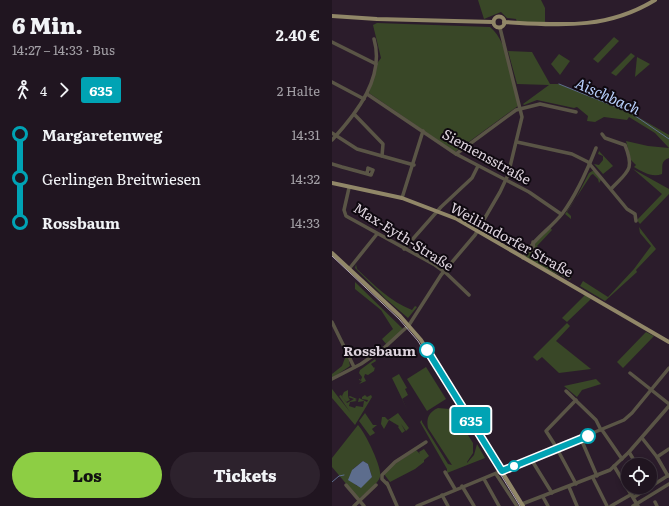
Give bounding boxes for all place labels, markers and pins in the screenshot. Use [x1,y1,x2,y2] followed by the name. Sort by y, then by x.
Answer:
[343,340,416,360] place label: Rossbaum
[419,342,435,358] marker: Rossbaum
[580,428,596,444] unlabelled marker
[508,460,520,472] unlabelled marker

